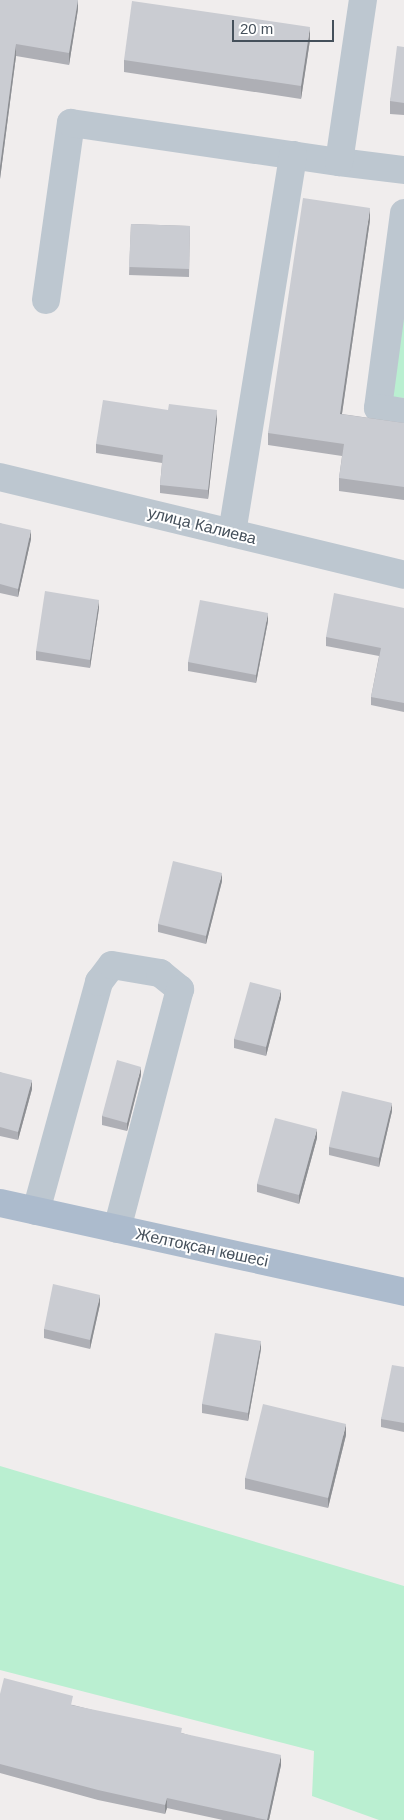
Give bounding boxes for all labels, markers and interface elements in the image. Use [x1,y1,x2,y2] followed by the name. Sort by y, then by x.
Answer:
[234,10,336,42] scale bar
[240,20,273,37] text: 20 m
[146,503,258,549] street label: улица Калиева
[134,1225,270,1271] street label: Желтоқсан көшесі

